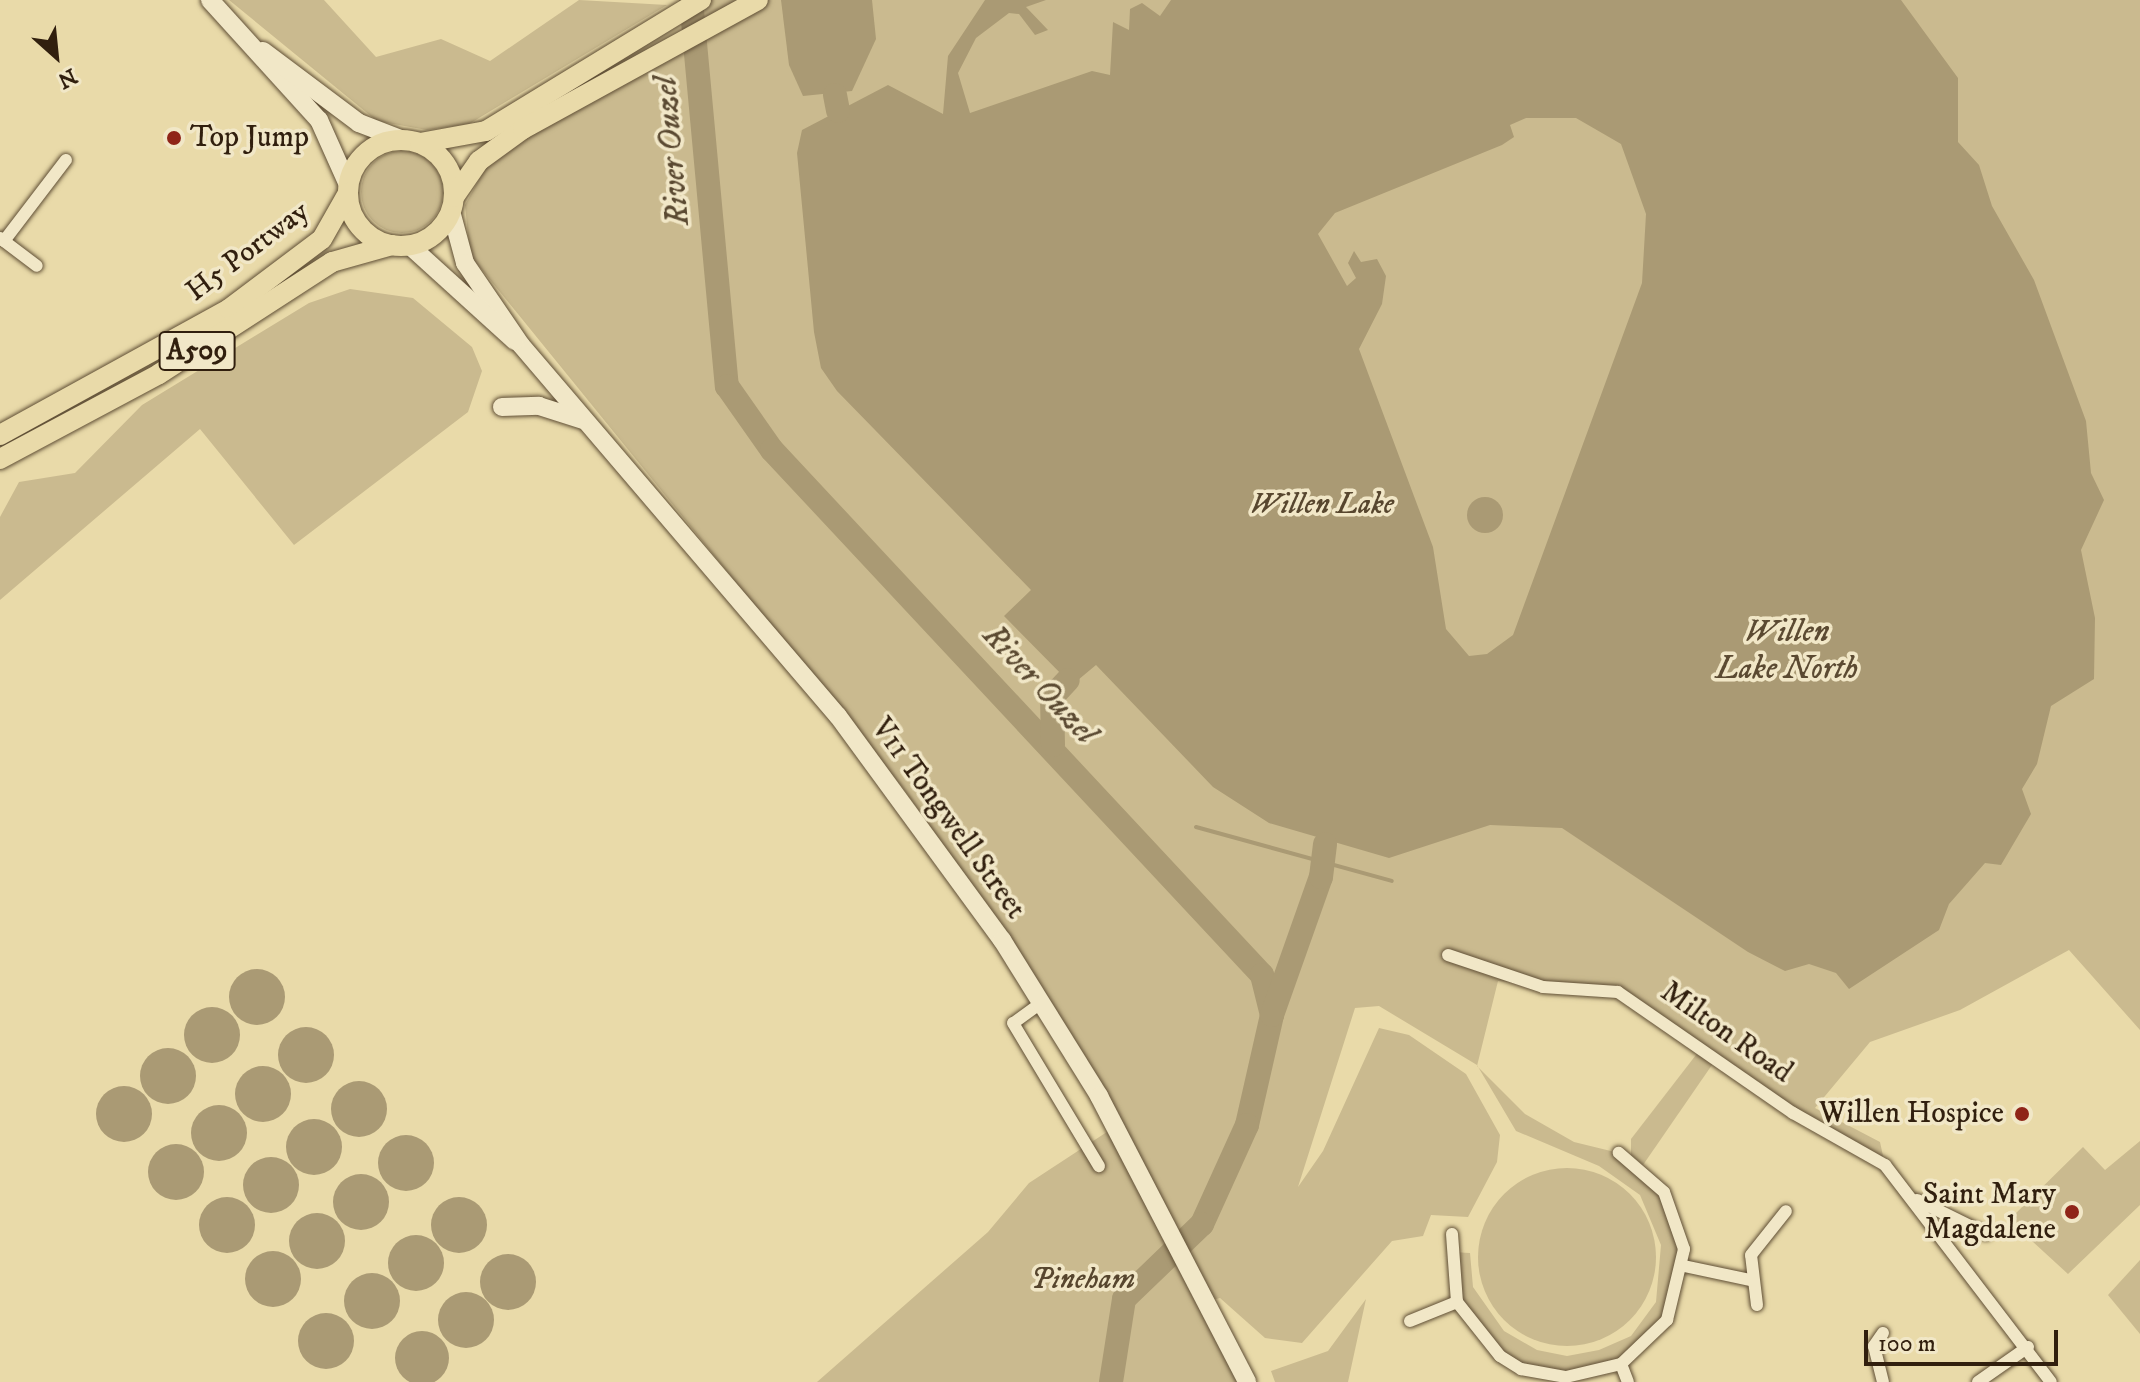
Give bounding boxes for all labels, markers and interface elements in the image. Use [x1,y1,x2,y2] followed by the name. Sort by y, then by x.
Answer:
[16,16,96,96] north arrow
[53,62,81,94] text: N
[647,75,699,227] water label: River Ouzel
[190,120,309,156] place label: Top Jump
[165,129,183,147] marker: Top Jump
[179,194,317,310] street label: H5 Portway
[157,327,237,375] road number: A509
[1250,487,1394,523] park label: Willen Lake
[1716,614,1858,689] water label: Willen Lake North
[974,617,1104,753] water label: River Ouzel
[863,712,1033,926] street label: V11 Tongwell Street
[1653,975,1799,1091] street label: Milton Road
[1819,1096,2004,1132] place label: Willen Hospice
[2011,1103,2033,1125] marker: Willen Hospice
[1923,1177,2056,1248] place label: Saint Mary Magdalene
[2063,1203,2081,1221] marker: Saint Mary Magdalene
[1031,1262,1135,1298] park label: Pineham
[1868,1314,2062,1364] scale bar
[1878,1329,1936,1359] text: 100 m

